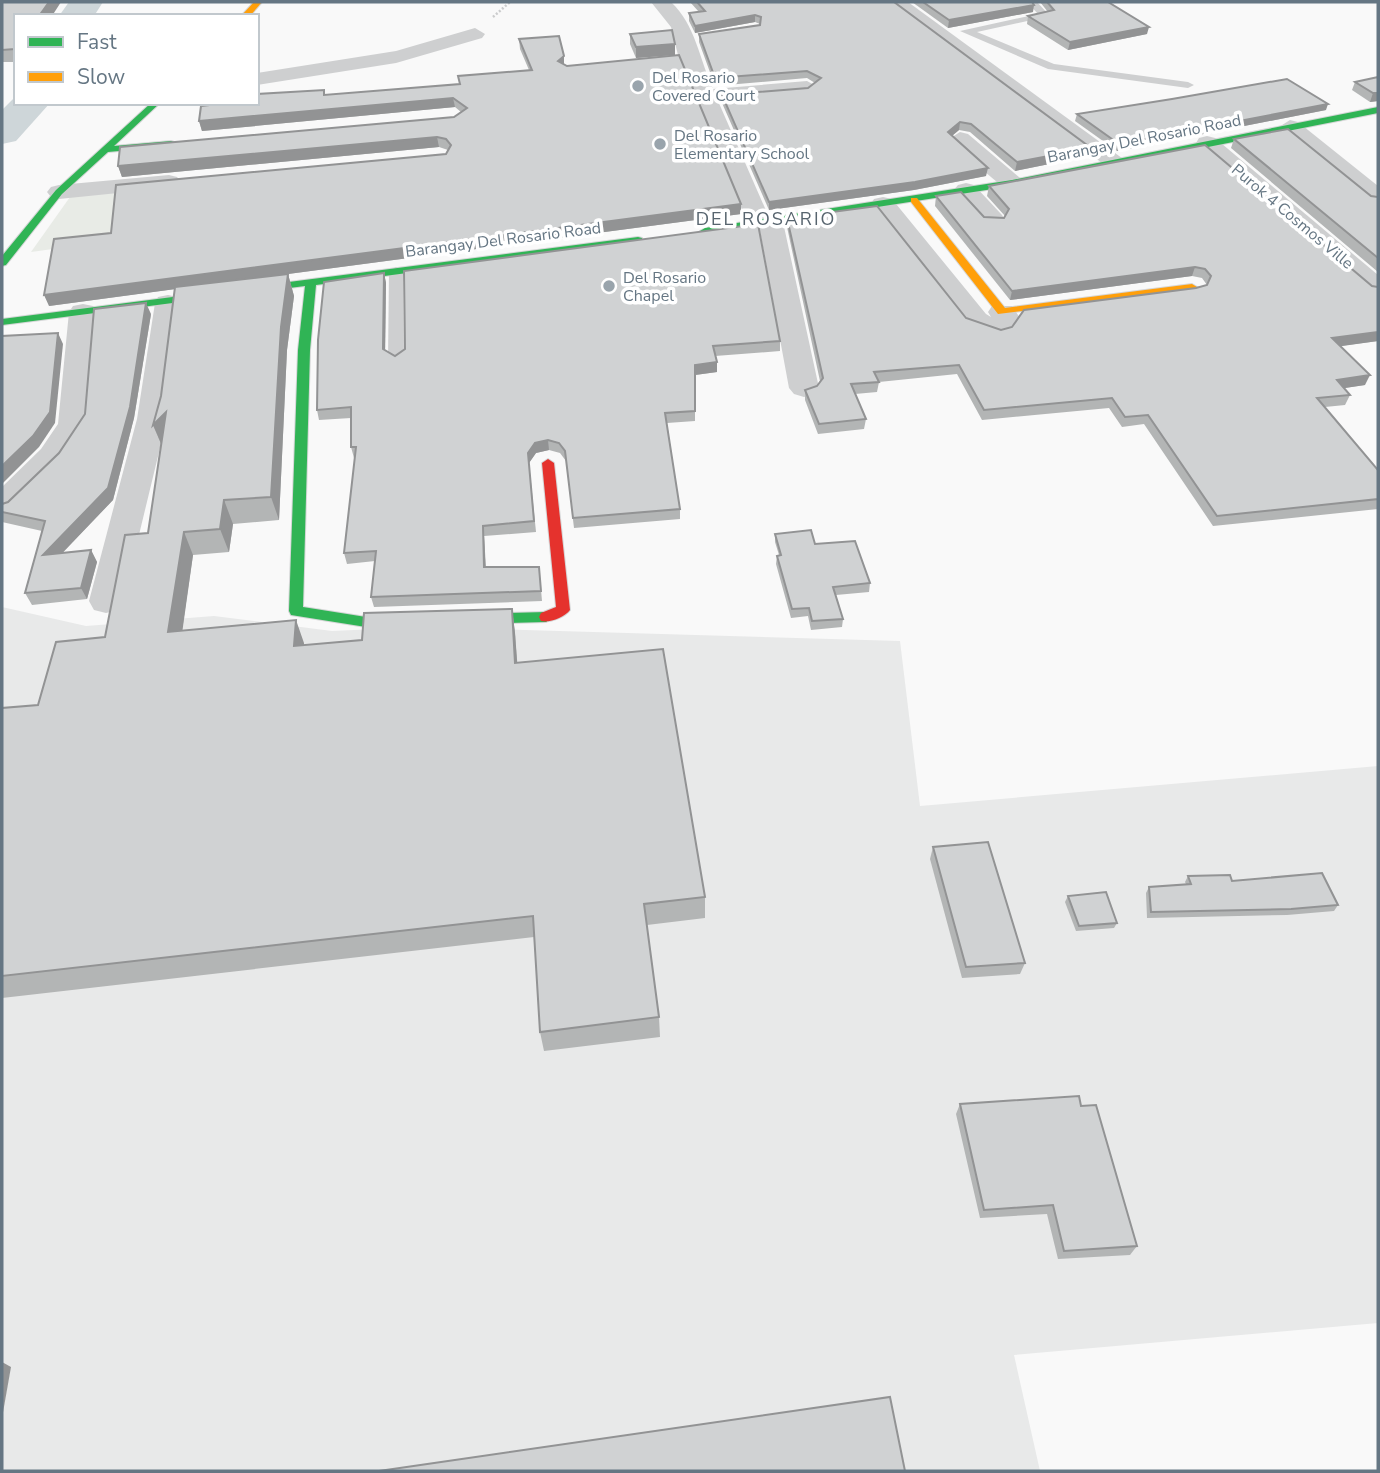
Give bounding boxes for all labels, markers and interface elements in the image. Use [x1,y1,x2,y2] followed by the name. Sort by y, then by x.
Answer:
[14,14,259,105] legend
[77,28,117,56] text: Fast
[77,63,126,91] text: Slow
[652,67,755,107] place label: Del Rosario Covered Court
[630,78,646,94] marker: Del Rosario Covered Court
[1045,109,1243,169] street label: Barangay Del Rosario Road
[674,125,810,165] place label: Del Rosario Elementary School
[652,136,668,152] marker: Del Rosario Elementary School
[1227,159,1358,274] street label: Purok 4 Cosmos Ville
[696,207,836,231] district label: DEL ROSARIO
[404,217,602,263] street label: Barangay Del Rosario Road
[623,267,706,307] place label: Del Rosario Chapel
[601,278,617,294] marker: Del Rosario Chapel

